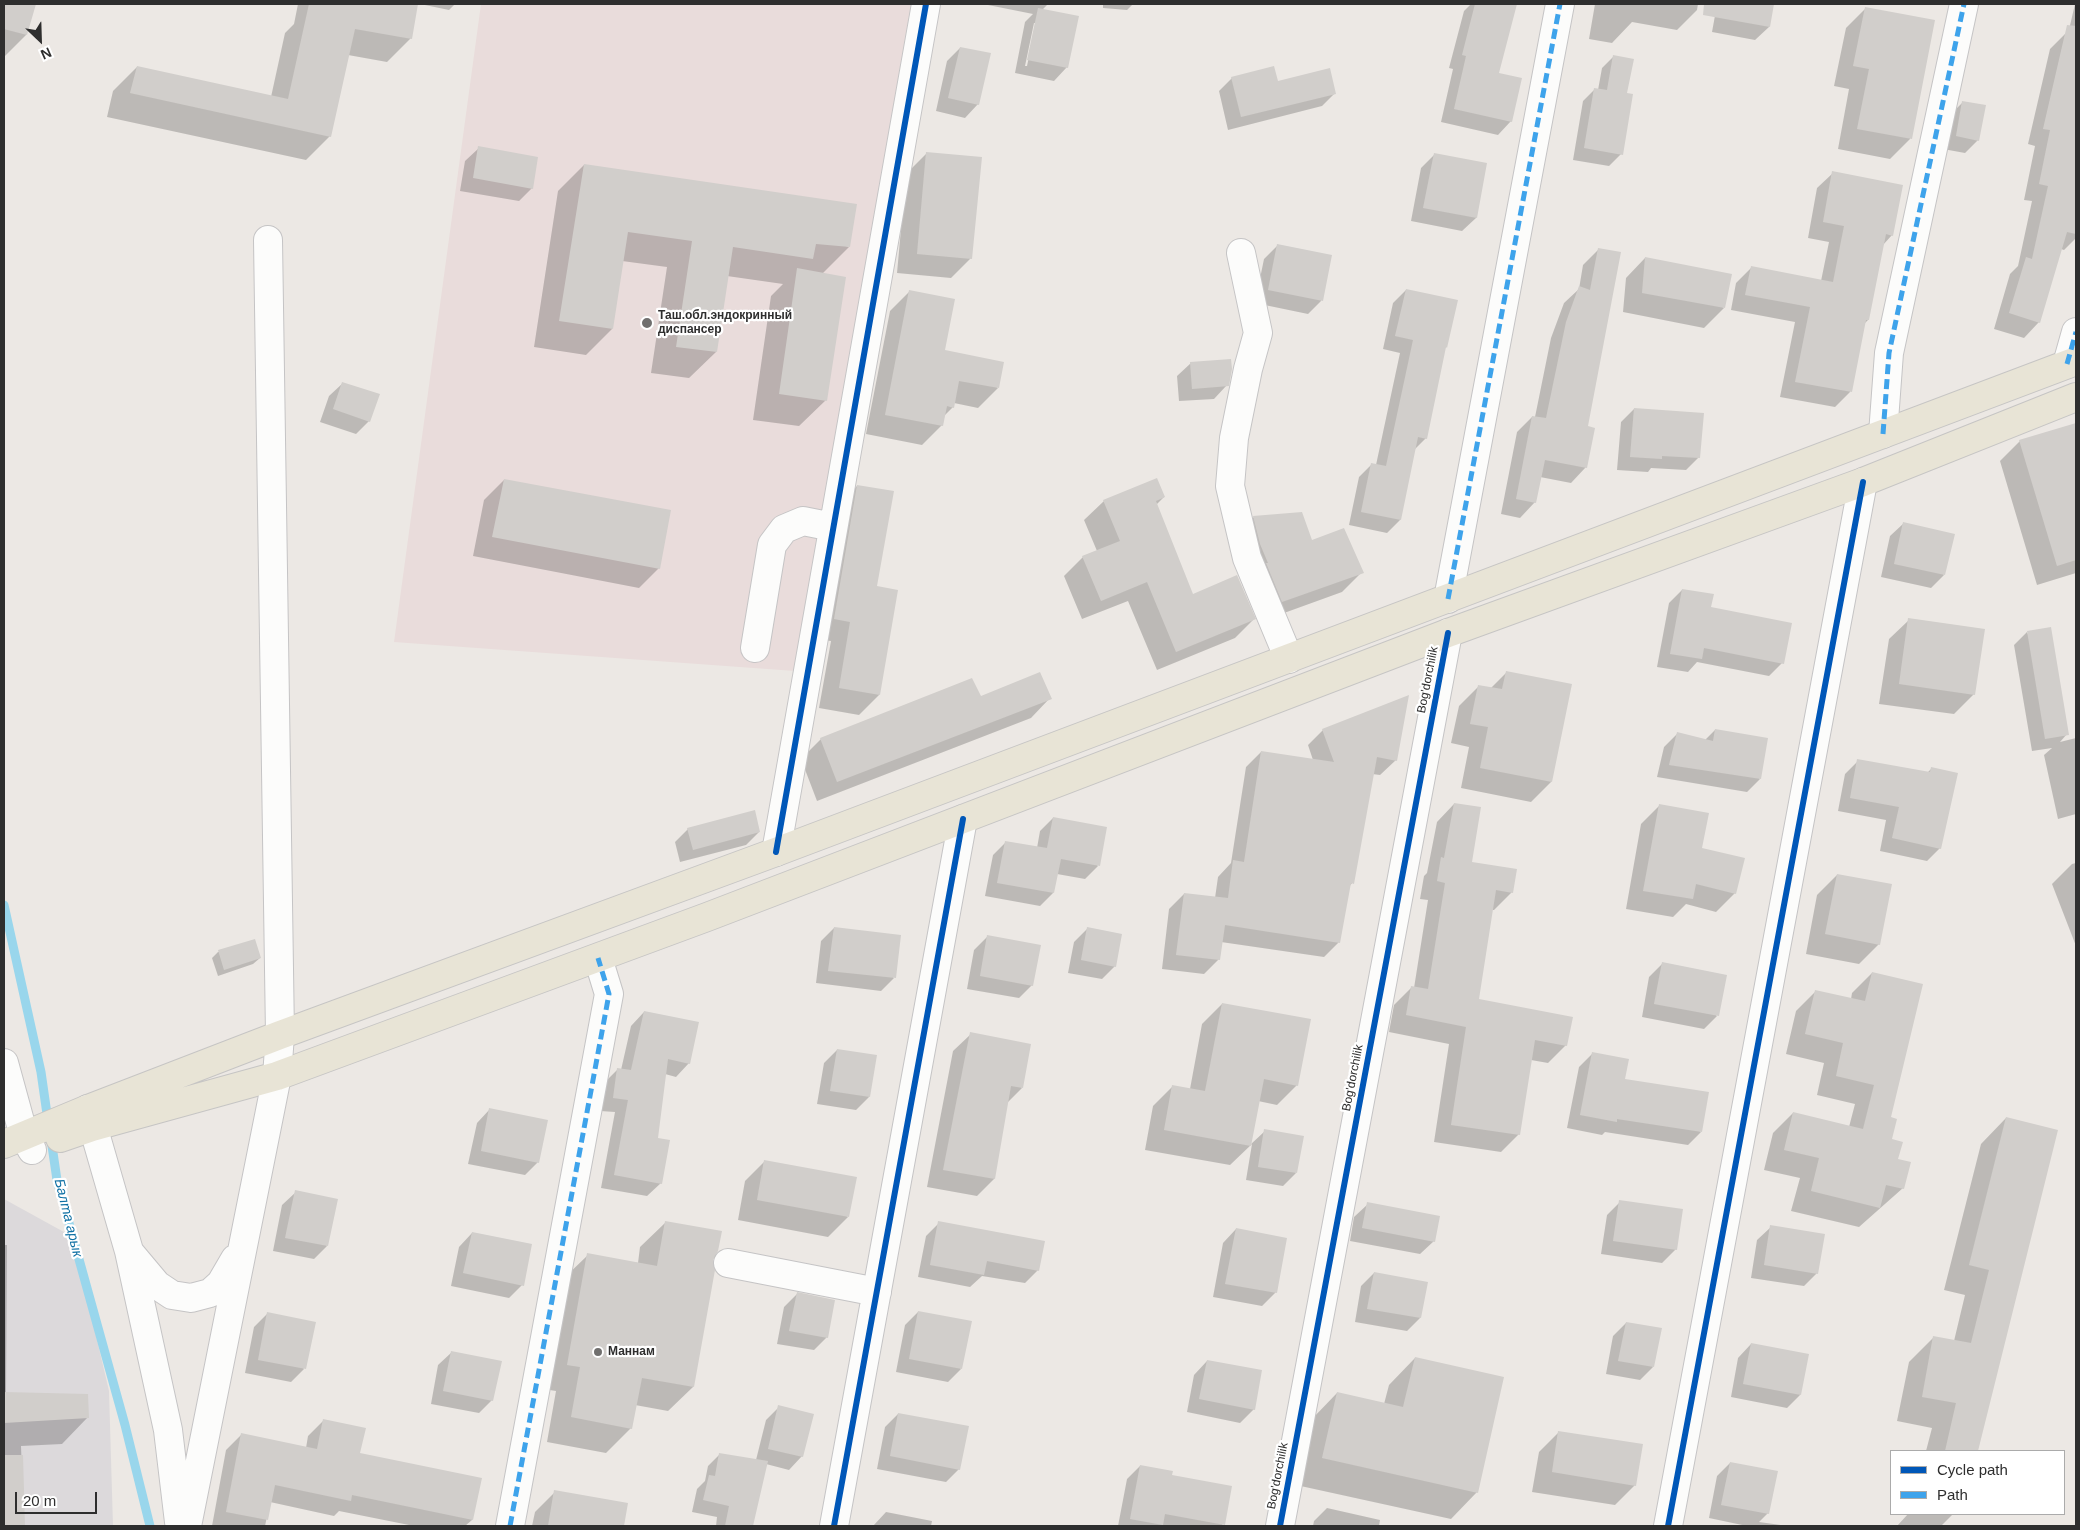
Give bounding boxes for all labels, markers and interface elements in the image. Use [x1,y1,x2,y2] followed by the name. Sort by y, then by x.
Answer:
[15,15,65,65] north arrow
[38,44,54,63] text: N
[658,309,792,337] place label: Таш.обл.эндокринный диспансер
[640,316,654,330] marker: Таш.обл.эндокринный диспансер
[1414,645,1442,715] street label: Bog'dorchilik
[1339,1043,1367,1113] street label: Bog'dorchilik
[50,1177,86,1259] water label: Балта арык
[608,1345,655,1359] place label: Маннам
[592,1346,604,1358] marker: Маннам
[1264,1441,1292,1511] street label: Bog'dorchilik
[1890,1450,2065,1515] legend
[1937,1461,2008,1478] text: Cycle path
[18,1482,100,1514] scale bar
[1937,1486,1968,1503] text: Path
[23,1492,56,1509] text: 20 m

